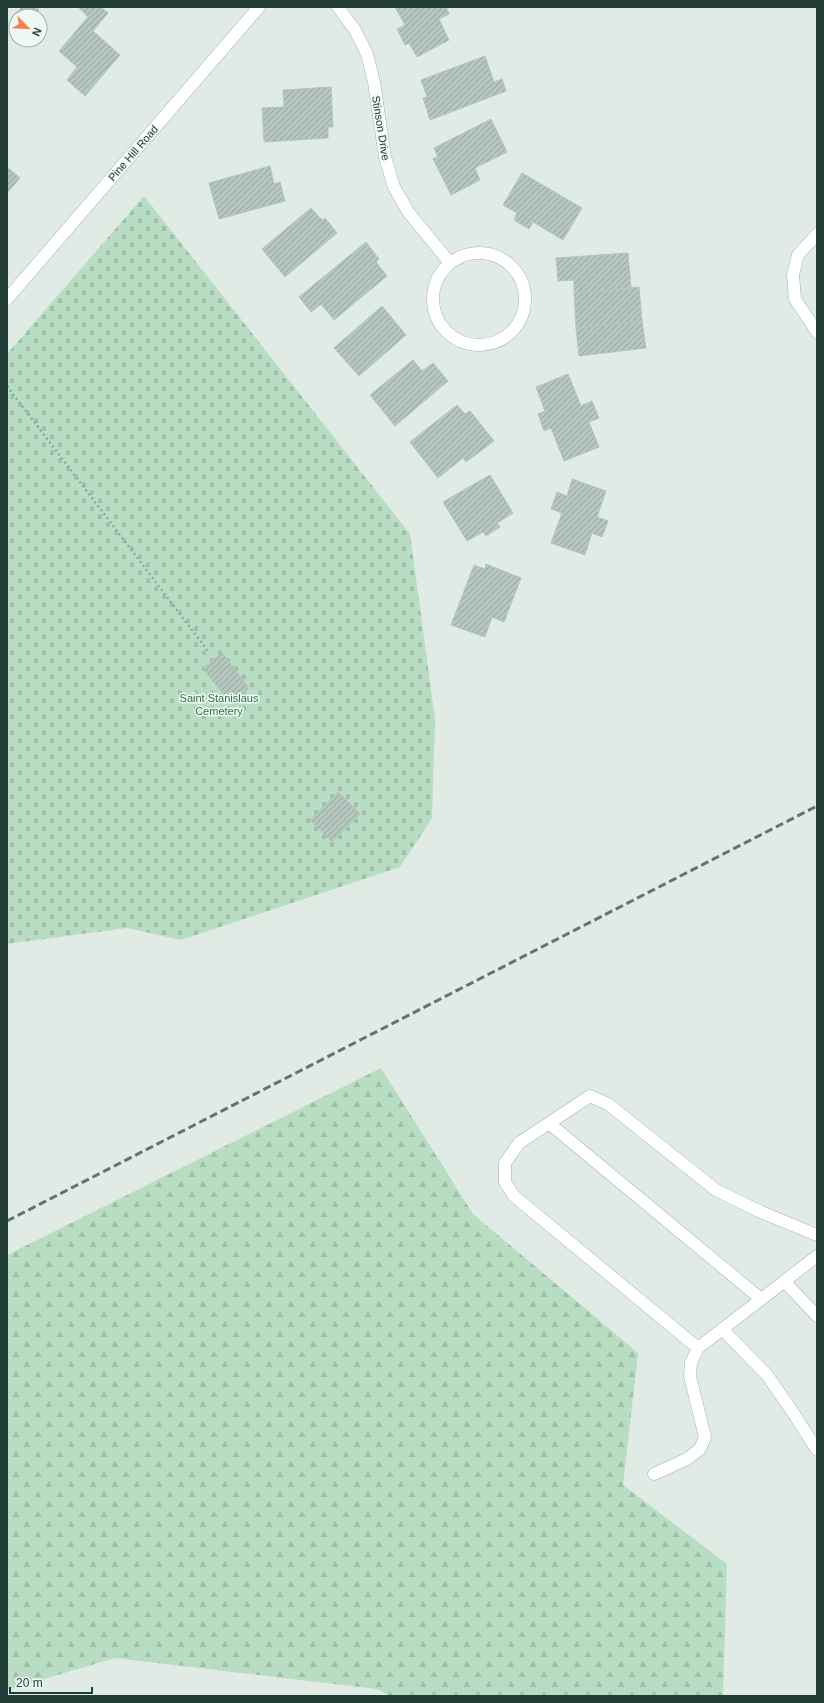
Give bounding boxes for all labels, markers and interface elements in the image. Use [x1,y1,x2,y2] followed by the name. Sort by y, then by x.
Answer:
[8,8,48,48] north arrow
[30,26,44,38] text: N
[370,95,392,161] street label: Stinson Drive
[106,123,160,183] street label: Pine Hill Road
[180,692,259,717] park label: Saint Stanislaus Cemetery
[10,1669,92,1695] scale bar
[16,1676,43,1690] text: 20 m

